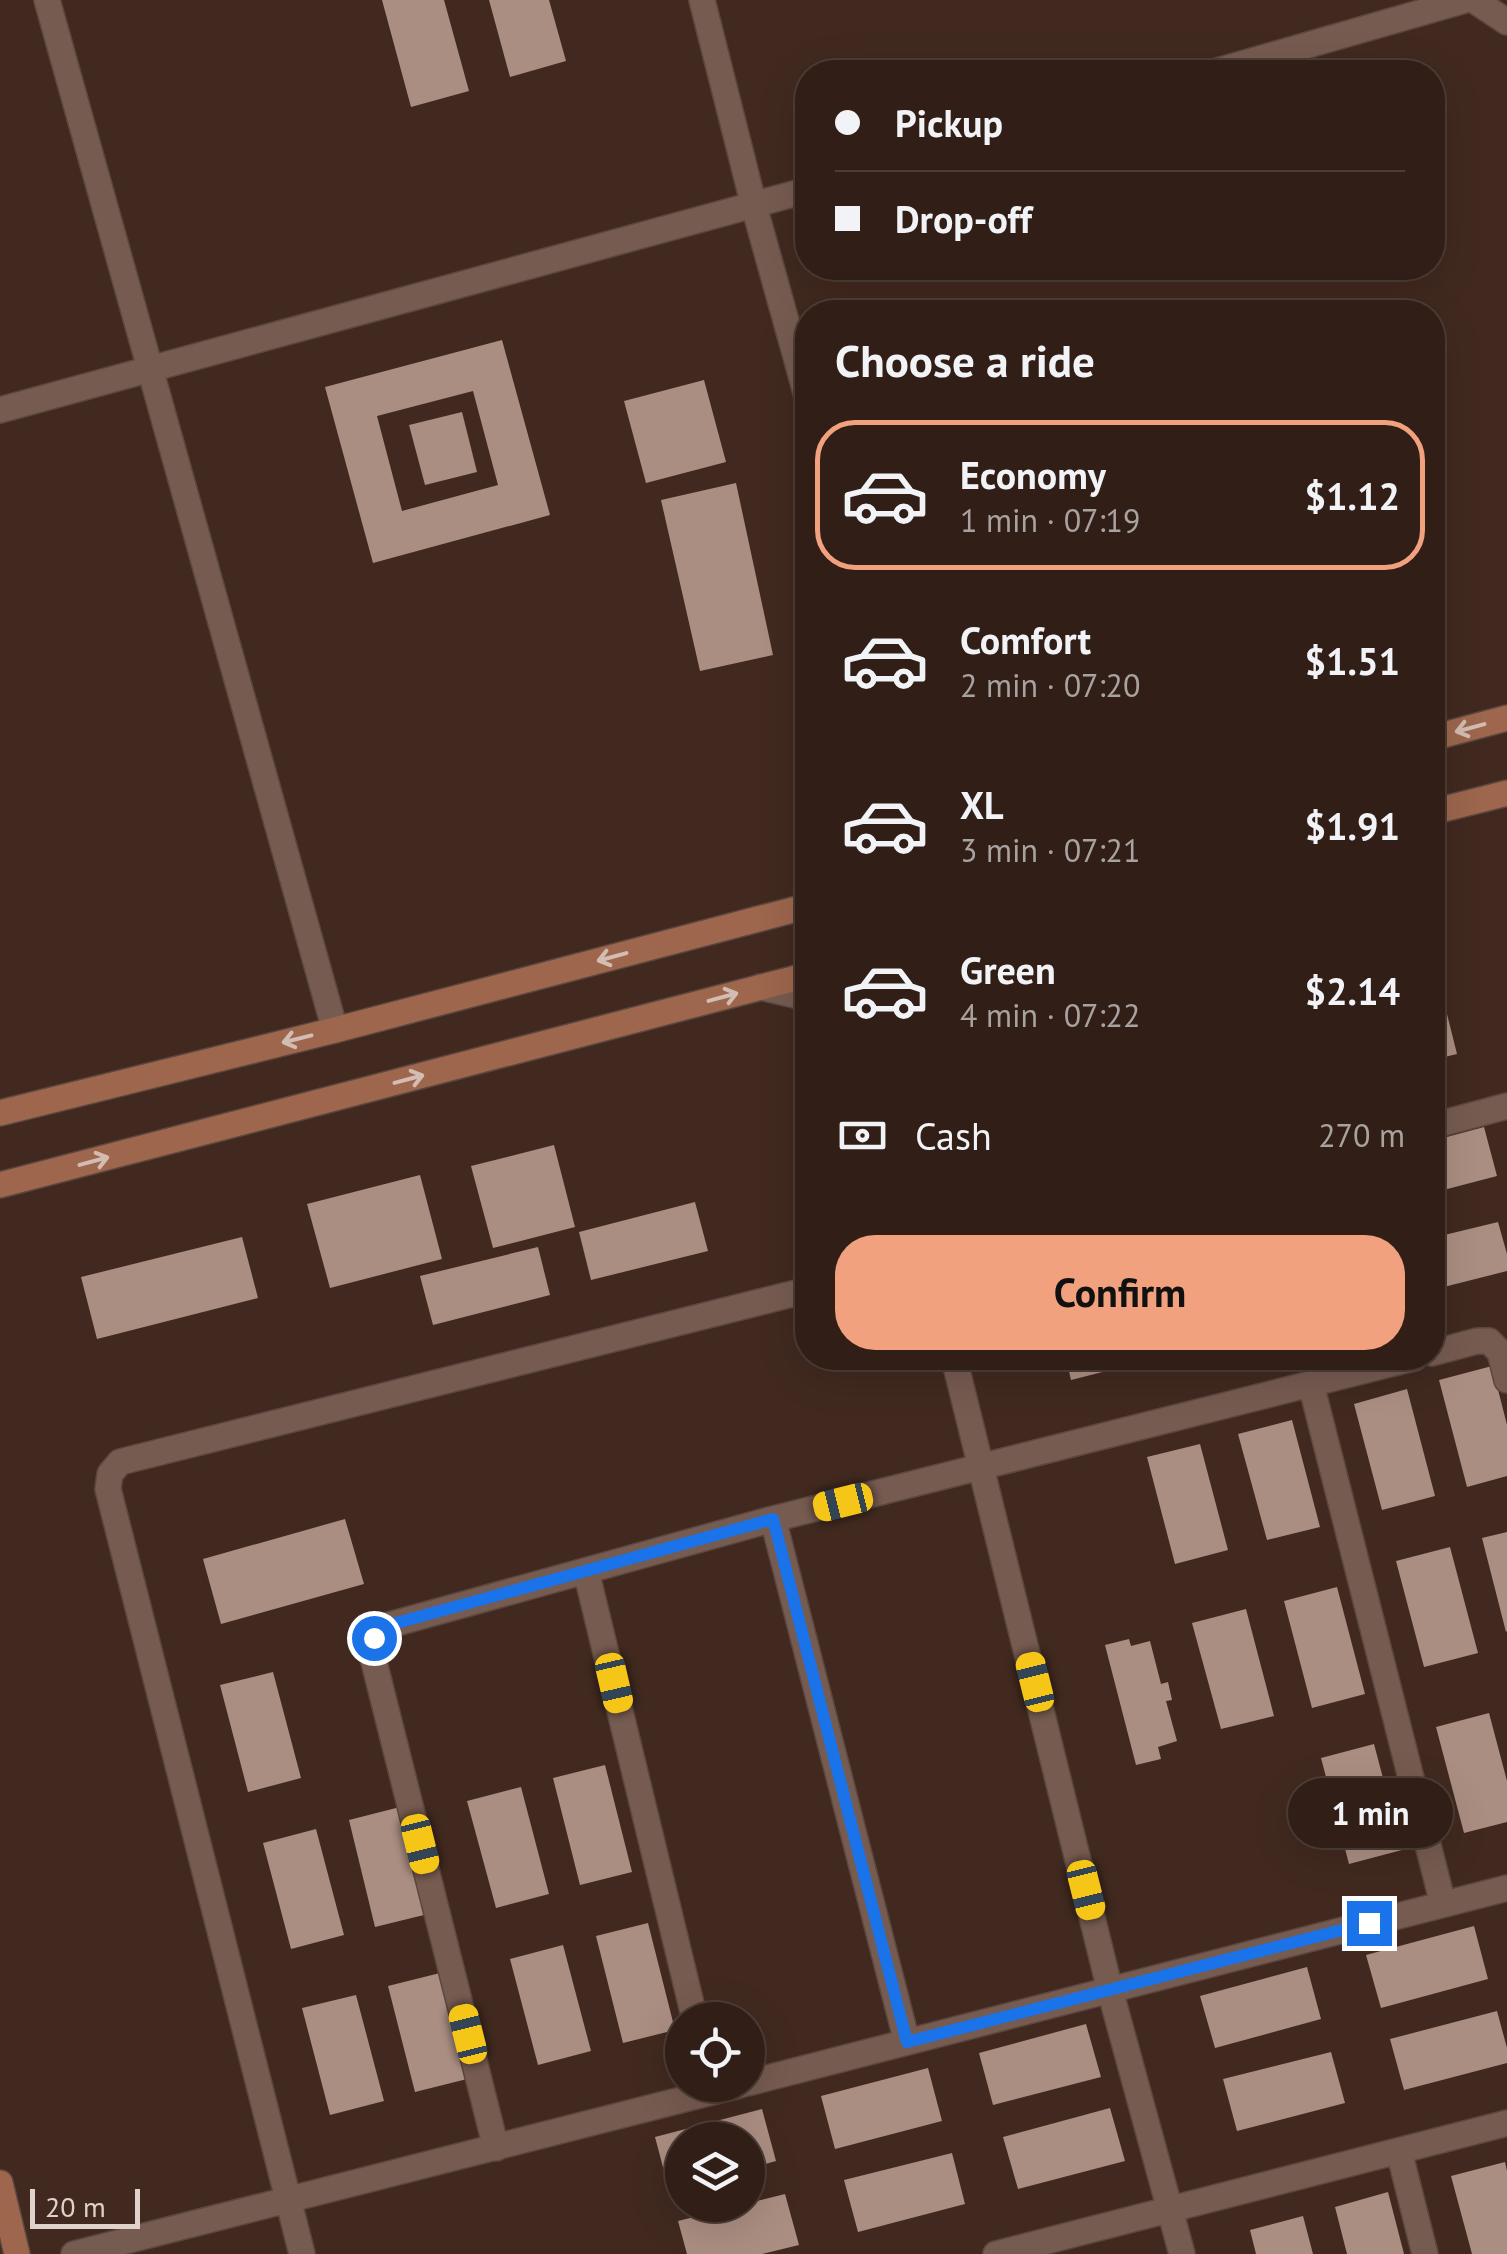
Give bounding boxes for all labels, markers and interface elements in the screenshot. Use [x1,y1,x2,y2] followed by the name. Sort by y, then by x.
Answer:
[895,98,1003,147] text: Pickup
[895,194,1032,243] text: Drop-off
[835,331,1095,389] text: Choose a ride
[840,450,930,540] icon: car
[960,450,1106,499] text: Economy
[1304,471,1400,520] text: $1.12
[960,499,1140,541] text: 1 min · 07:19
[840,615,930,705] icon: car
[960,615,1091,664] text: Comfort
[1304,636,1400,685] text: $1.51
[960,664,1140,706] text: 2 min · 07:20
[1455,719,1486,738] one-way arrow
[840,780,930,870] icon: car
[960,780,1004,829] text: XL
[1304,801,1400,850] text: $1.91
[960,829,1140,871] text: 3 min · 07:21
[840,945,930,1035] icon: car
[960,945,1056,994] text: Green
[597,949,629,967] one-way arrow
[1304,966,1400,1015] text: $2.14
[707,987,739,1005] one-way arrow
[960,994,1140,1036] text: 4 min · 07:22
[282,1031,314,1049] one-way arrow
[393,1068,424,1087] one-way arrow
[835,1108,890,1163] icon: cash
[915,1111,992,1160] text: Cash
[1318,1114,1405,1156] text: 270 m
[78,1150,109,1169] one-way arrow
[835,1235,1405,1350] button: Confirm
[810,1480,876,1524] car
[352,1616,397,1661] route start
[1013,1649,1057,1715] car
[593,1650,635,1716] car
[1286,1778,1452,1848] callout: 1 min
[1331,1792,1410,1834] text: 1 min
[398,1811,442,1877] car
[1064,1857,1108,1923] car
[1347,1901,1392,1946] route end
[446,2001,490,2067] car
[665,2002,765,2222] map controls
[665,2002,765,2102] button: locate
[665,2122,765,2222] button: layers
[30,2184,140,2228] scale bar
[45,2188,106,2225] text: 20 m

